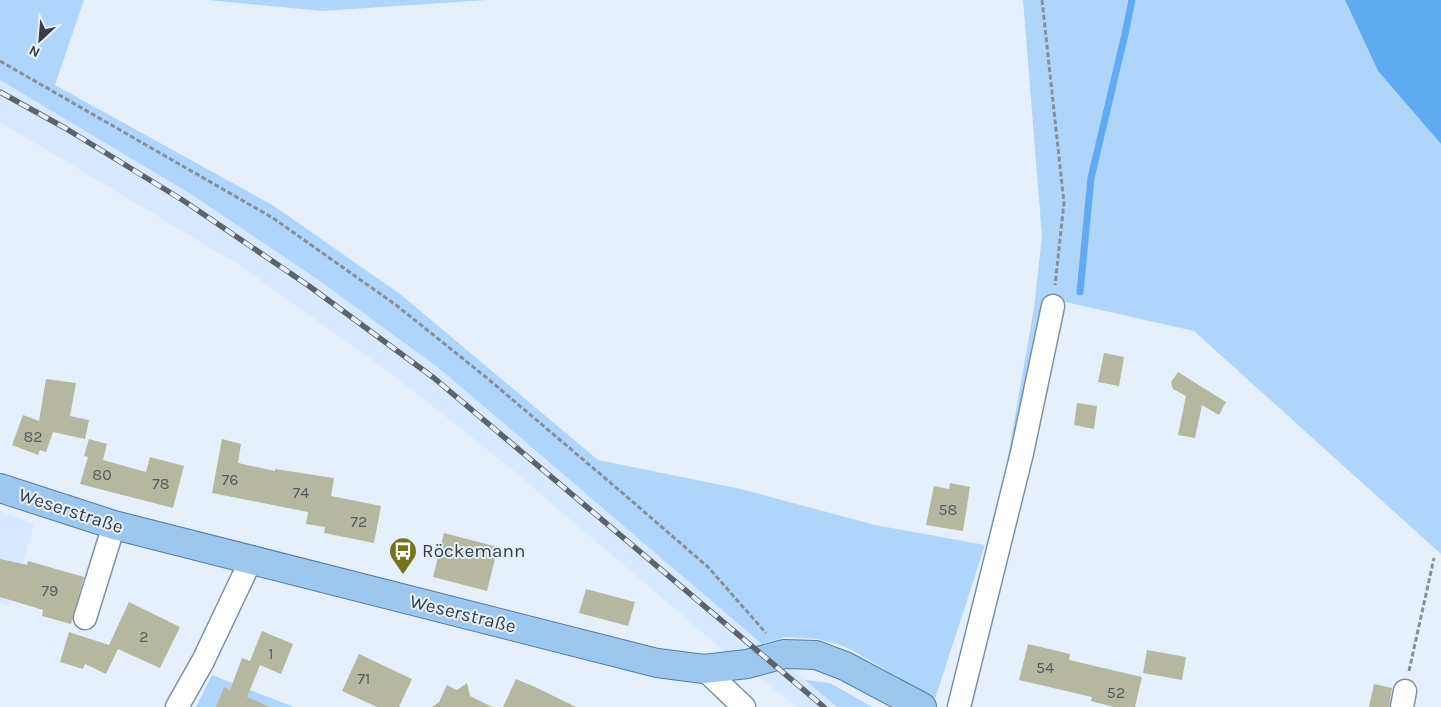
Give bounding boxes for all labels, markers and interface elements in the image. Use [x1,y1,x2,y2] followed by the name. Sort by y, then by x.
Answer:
[15,15,65,65] north arrow
[26,41,43,61] text: N
[23,427,43,446] house number: 82
[92,465,112,484] house number: 80
[222,470,238,489] house number: 76
[152,474,170,493] house number: 78
[293,483,309,502] house number: 74
[16,484,126,538] street label: Weserstraße
[939,500,957,519] house number: 58
[351,512,367,531] house number: 72
[388,536,418,575] bus stop icon: Röckemann
[422,540,525,562] place label: Röckemann
[42,581,58,600] house number: 79
[408,590,518,638] street label: Weserstraße
[139,627,149,646] house number: 2
[268,644,274,663] house number: 1
[1036,658,1054,677] house number: 54
[358,669,370,688] house number: 71
[1107,683,1125,702] house number: 52

